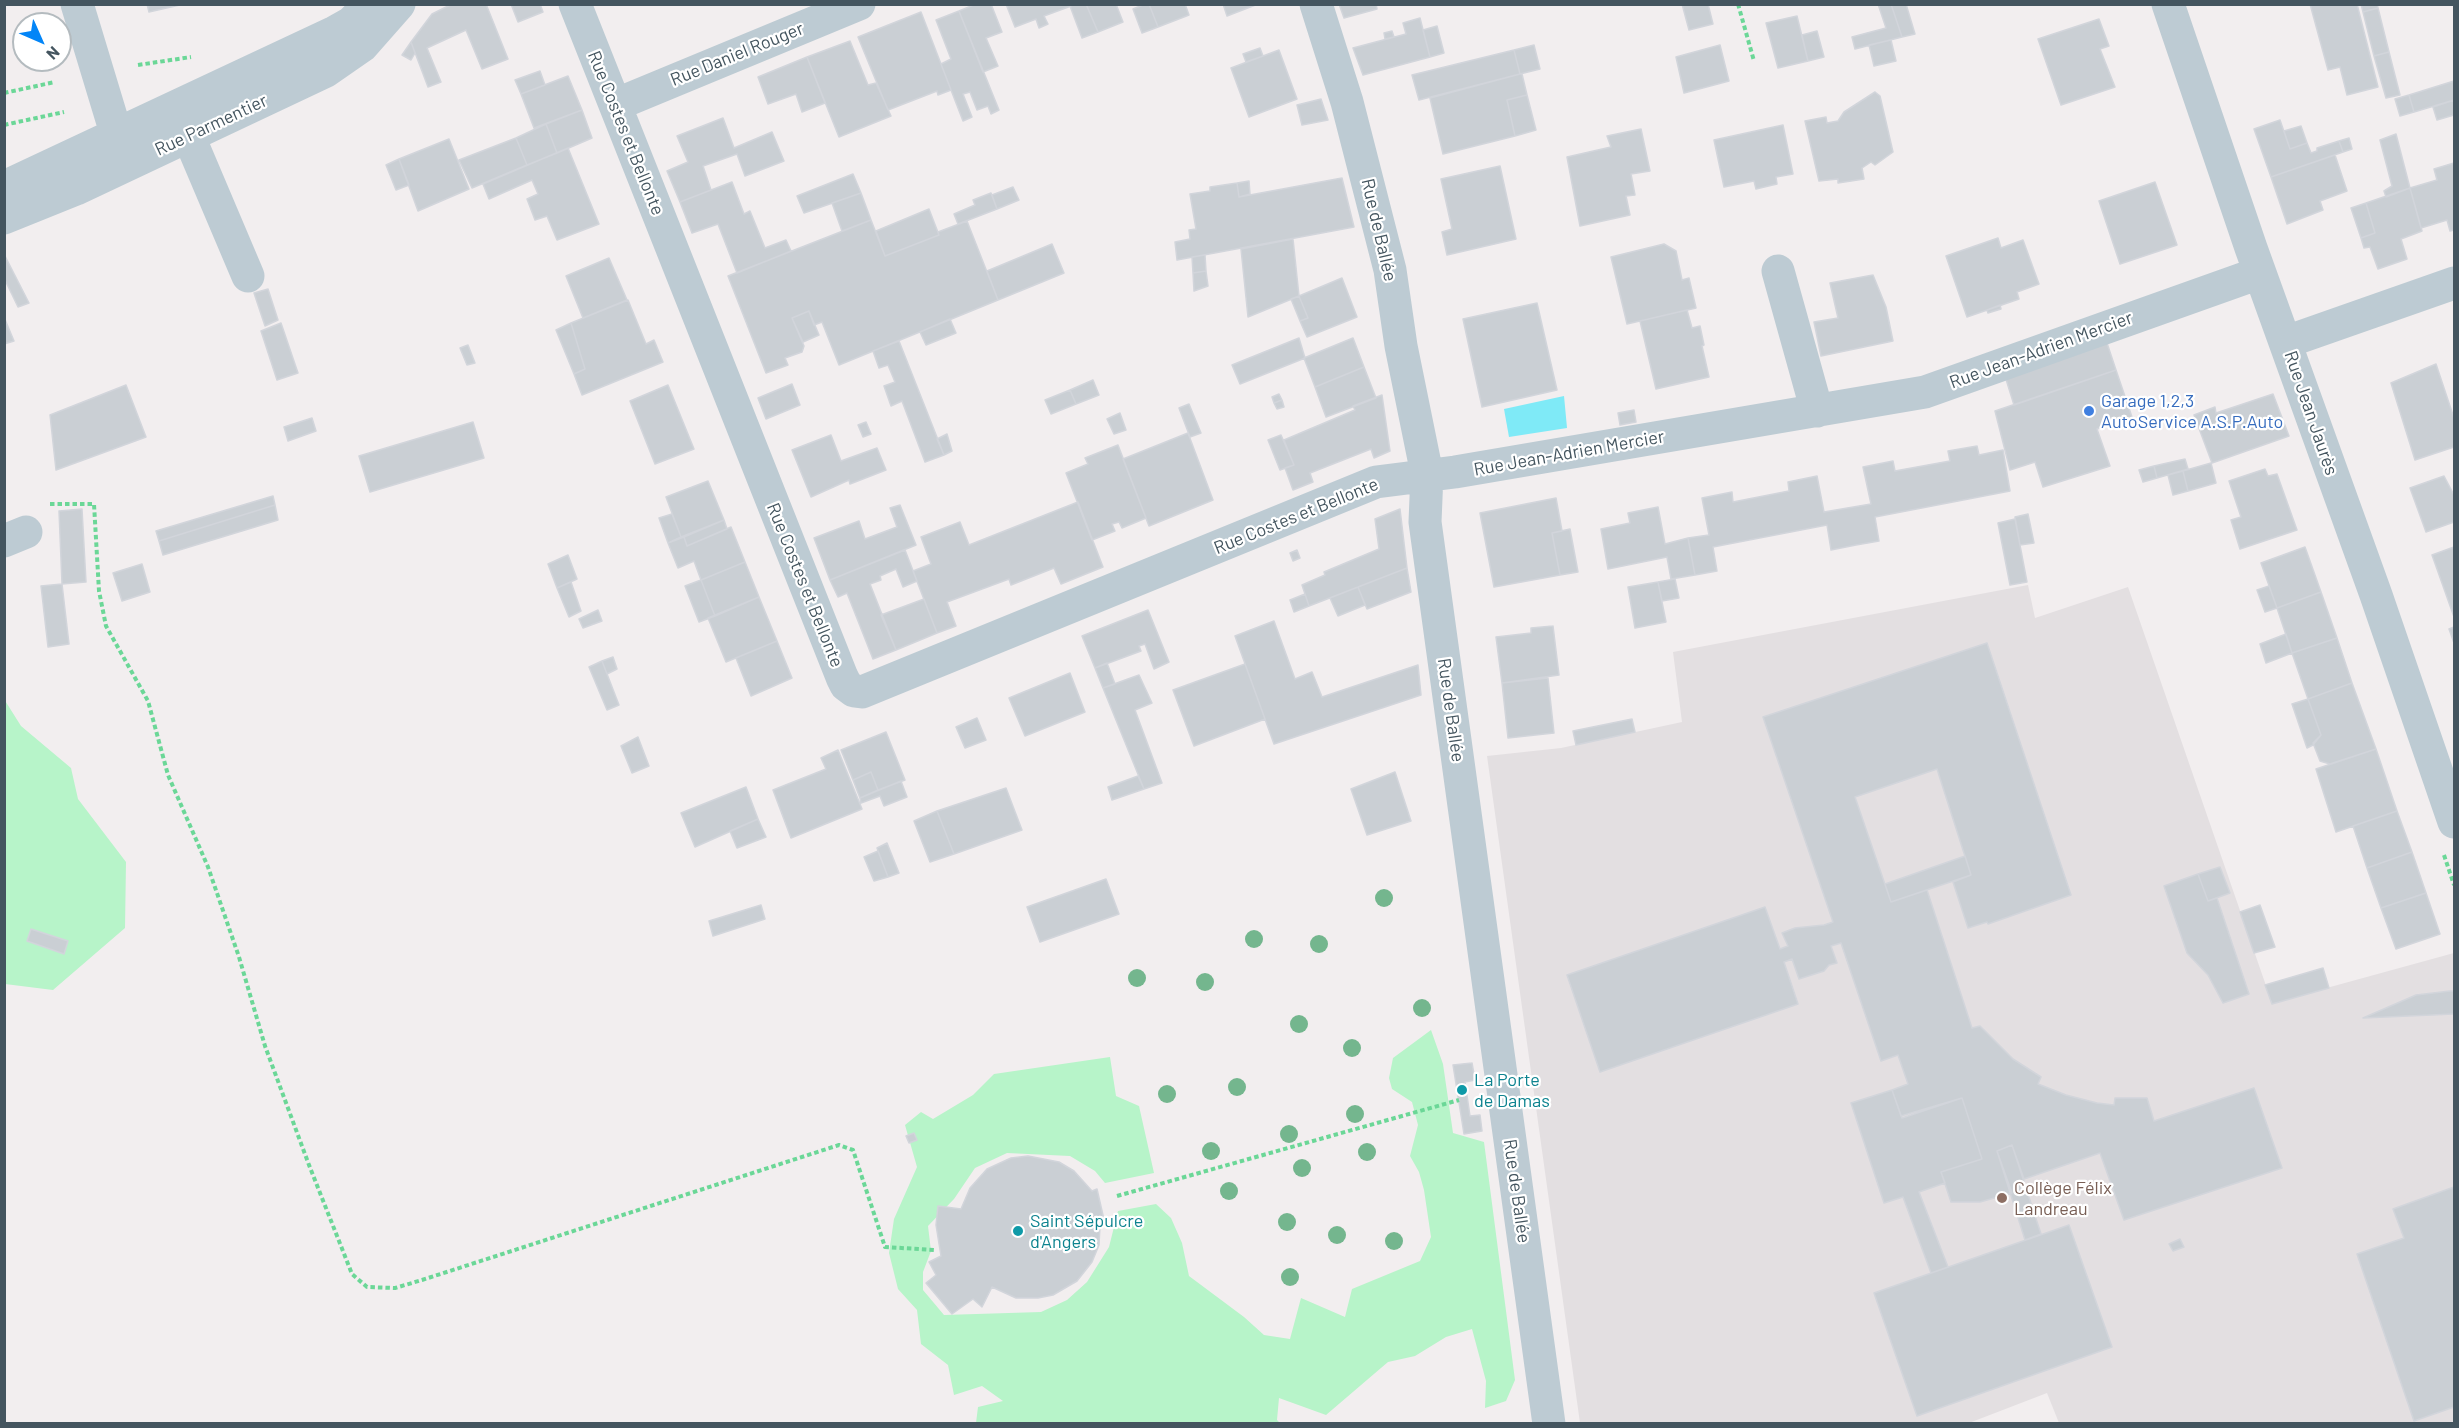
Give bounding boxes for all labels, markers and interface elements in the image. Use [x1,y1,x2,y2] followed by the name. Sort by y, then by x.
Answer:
[12,12,72,72] north arrow
[667,17,807,91] street label: Rue Daniel Rouger
[43,43,64,64] text: N
[583,48,669,218] street label: Rue Costes et Bellonte
[151,90,271,160] street label: Rue Parmentier
[1357,177,1401,283] street label: Rue de Ballée
[1947,307,2135,393] street label: Rue Jean-Adrien Mercier
[2280,348,2342,478] street label: Rue Jean Jaurès
[2101,390,2283,432] place label: Garage 1,2,3 AutoService A.S.P.Auto
[2082,404,2096,418] marker: Garage 1,2,3 AutoService A.S.P.Auto
[1472,426,1666,480] street label: Rue Jean-Adrien Mercier
[1211,473,1381,559] street label: Rue Costes et Bellonte
[762,500,848,670] street label: Rue Costes et Bellonte
[1433,657,1469,763] street label: Rue de Ballée
[1474,1069,1550,1112] place label: La Porte de Damas
[1455,1083,1469,1097] marker: La Porte de Damas
[1499,1138,1535,1244] street label: Rue de Ballée
[2014,1177,2112,1220] place label: Collège Félix Landreau
[1995,1191,2009,1205] marker: Collège Félix Landreau
[1030,1210,1143,1252] place label: Saint Sépulcre d'Angers
[1011,1224,1025,1238] marker: Saint Sépulcre d'Angers

